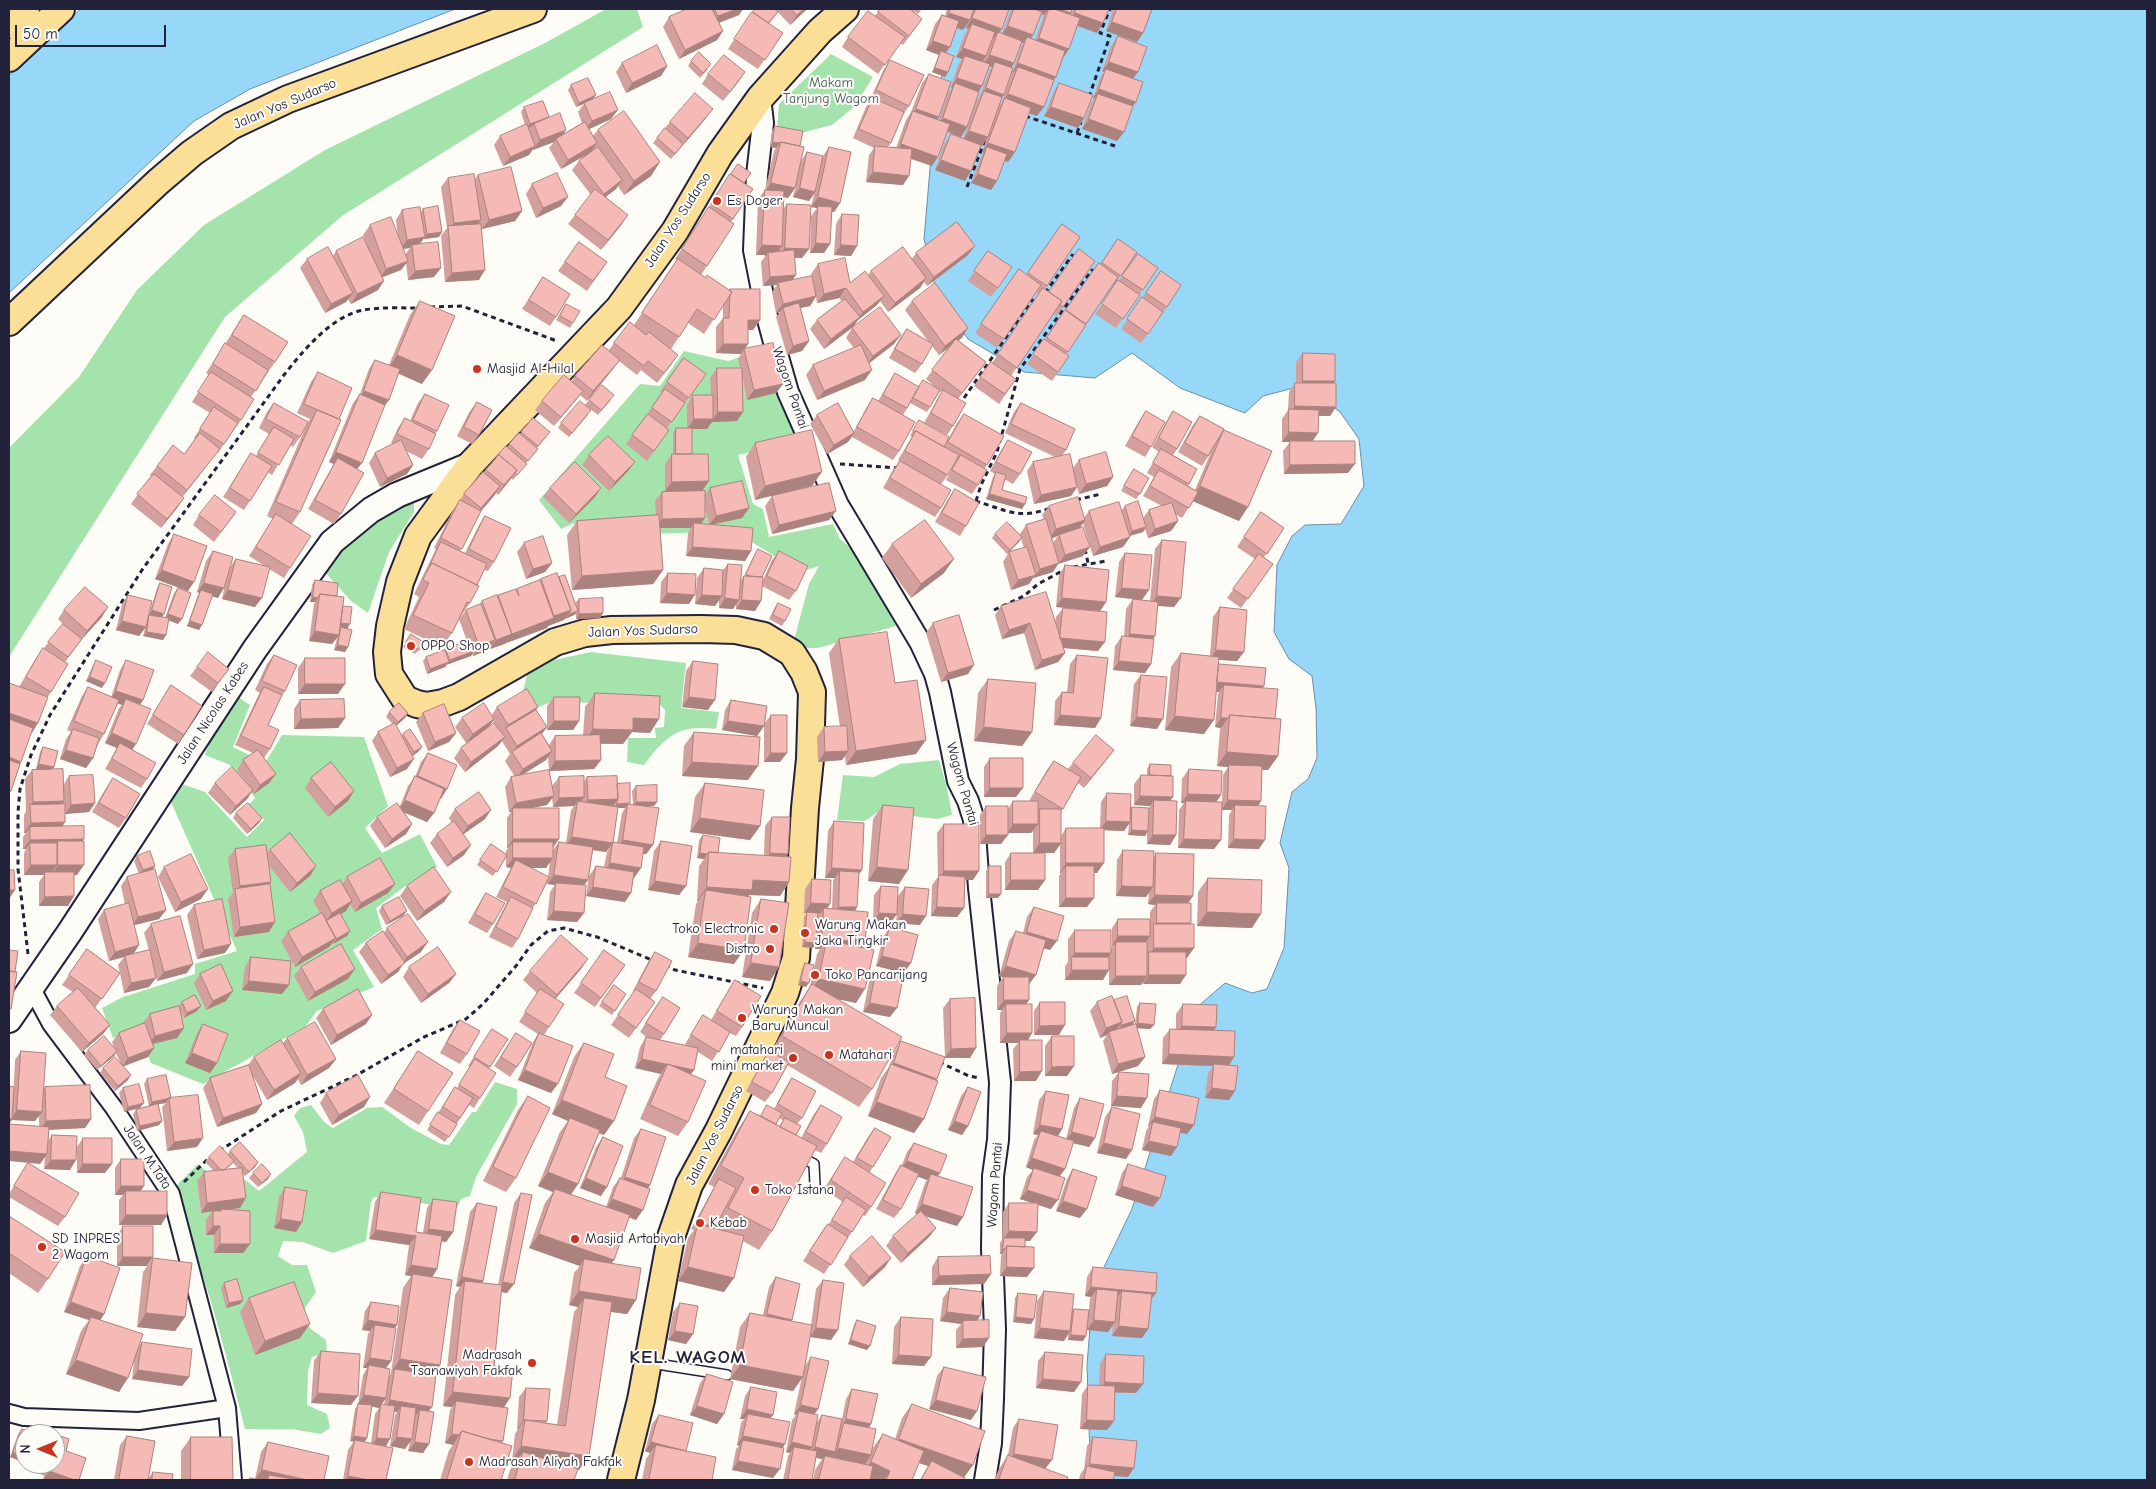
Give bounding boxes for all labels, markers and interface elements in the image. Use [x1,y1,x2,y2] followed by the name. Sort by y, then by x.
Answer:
[18,15,169,47] scale bar
[23,25,58,43] text: 50 m
[231,75,339,133] street label: Jalan Yos Sudarso
[783,75,879,108] park label: Makam Tanjung Wagom
[641,169,715,271] street label: Jalan Yos Sudarso
[727,193,782,209] place label: Es Doger
[711,195,723,207] marker: Es Doger
[768,345,812,431] street label: Wagom Pantai
[487,361,574,377] place label: Masjid Al-Hilal
[471,363,483,375] marker: Masjid Al-Hilal
[588,621,698,641] street label: Jalan Yos Sudarso
[421,638,489,654] place label: OPPO Shop
[405,640,417,652] marker: OPPO Shop
[174,659,252,767] street label: Jalan Nicolas Kabes
[942,740,982,828] street label: Wagom Pantai
[815,917,906,950] place label: Warung Makan Jaka Tingkir
[672,921,764,937] place label: Toko Electronic
[768,923,780,935] marker: Toko Electronic
[799,927,811,939] marker: Warung Makan Jaka Tingkir
[725,941,760,957] place label: Distro
[764,943,776,955] marker: Distro
[825,967,928,983] place label: Toko Pancarijang
[809,969,821,981] marker: Toko Pancarijang
[752,1002,843,1034] place label: Warung Makan Baru Muncul
[736,1012,748,1024] marker: Warung Makan Baru Muncul
[711,1042,783,1074] place label: matahari mini market
[839,1047,892,1063] place label: Matahari
[823,1049,835,1061] marker: Matahari
[787,1052,799,1064] marker: matahari mini market
[683,1082,747,1188] street label: Jalan Yos Sudarso
[119,1122,175,1192] street label: Jalan M.Tata
[984,1142,1006,1228] street label: Wagom Pantai
[765,1182,834,1198] place label: Toko Istana
[749,1184,761,1196] marker: Toko Istana
[710,1215,747,1231] place label: Kebab
[694,1217,706,1229] marker: Kebab
[52,1231,120,1264] place label: SD INPRES 2 Wagom
[585,1231,684,1247] place label: Masjid Artabiyah
[569,1233,581,1245] marker: Masjid Artabiyah
[36,1241,48,1253] marker: SD INPRES 2 Wagom
[411,1347,522,1380] place label: Madrasah Tsanawiyah Fakfak
[628,1347,748,1369] district label: KEL. WAGOM
[526,1357,538,1369] marker: Madrasah Tsanawiyah Fakfak
[15,1424,65,1474] north arrow
[17,1444,34,1454] text: N
[479,1454,622,1470] place label: Madrasah Aliyah Fakfak
[463,1456,475,1468] marker: Madrasah Aliyah Fakfak

